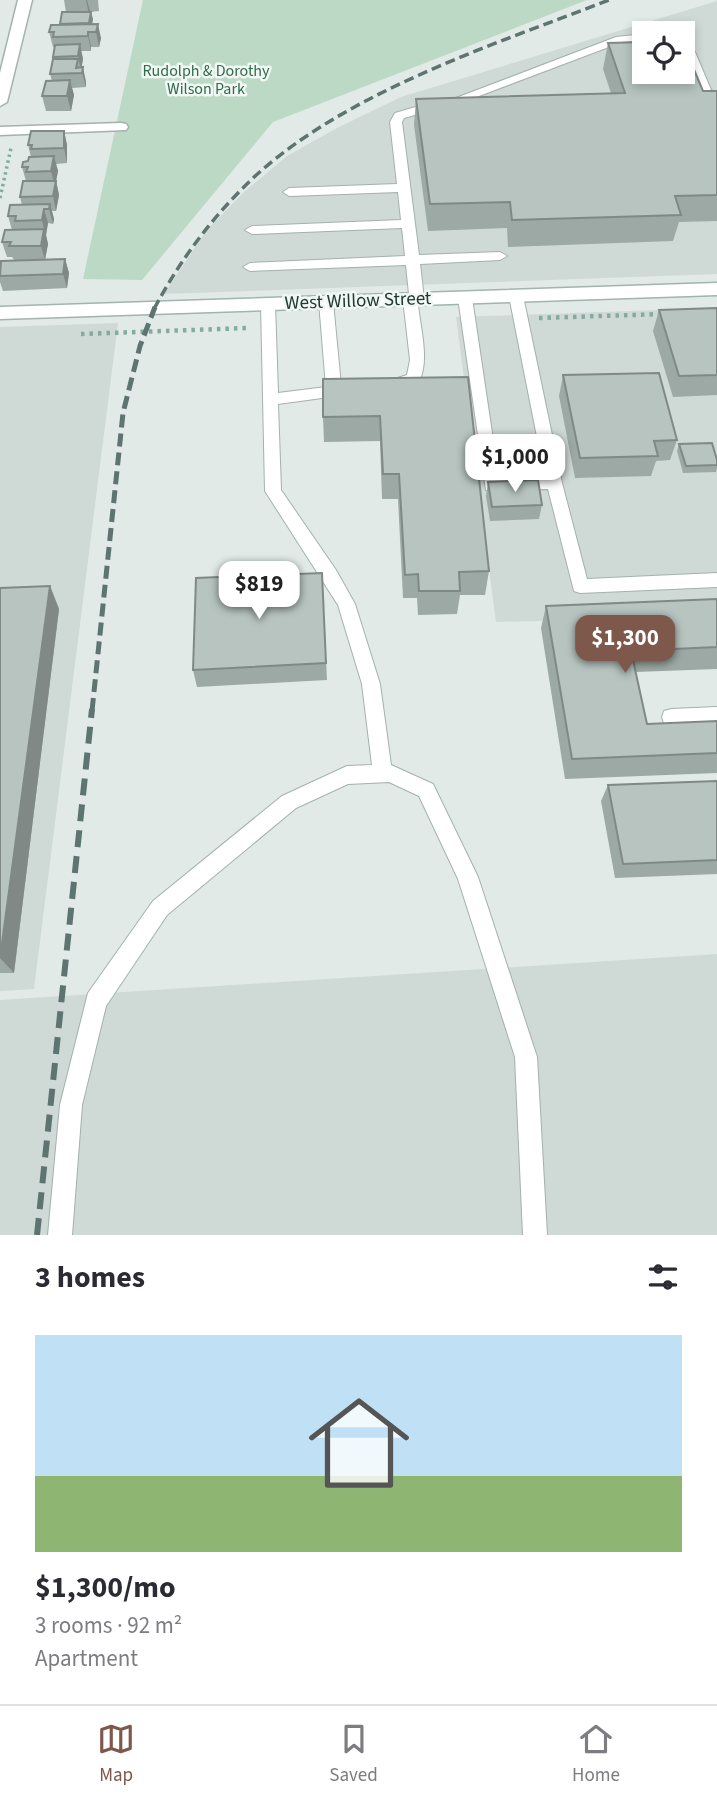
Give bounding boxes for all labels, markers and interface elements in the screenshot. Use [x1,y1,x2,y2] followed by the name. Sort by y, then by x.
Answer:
[632,21,695,84] map controls
[632,21,695,84] button: locate
[142,60,270,100] park label: Rudolph & Dorothy Wilson Park
[284,285,432,317] street label: West Willow Street
[458,434,572,494] pin: $1,000
[481,440,549,473] text: $1,000
[218,562,300,621] pin: $819
[235,567,283,600] text: $819
[568,616,682,675] pin: $1,300
[591,621,659,654] text: $1,300
[35,1256,145,1299] text: 3 homes
[644,1258,682,1296] icon: filters
[296,1380,422,1506] icon: home
[35,1566,176,1609] text: $1,300/mo
[35,1609,182,1642] text: 3 rooms · 92 m²
[35,1642,138,1675] text: Apartment
[97,1720,135,1789] tab: Map
[329,1720,378,1789] tab: Saved
[572,1720,620,1789] tab: Home

